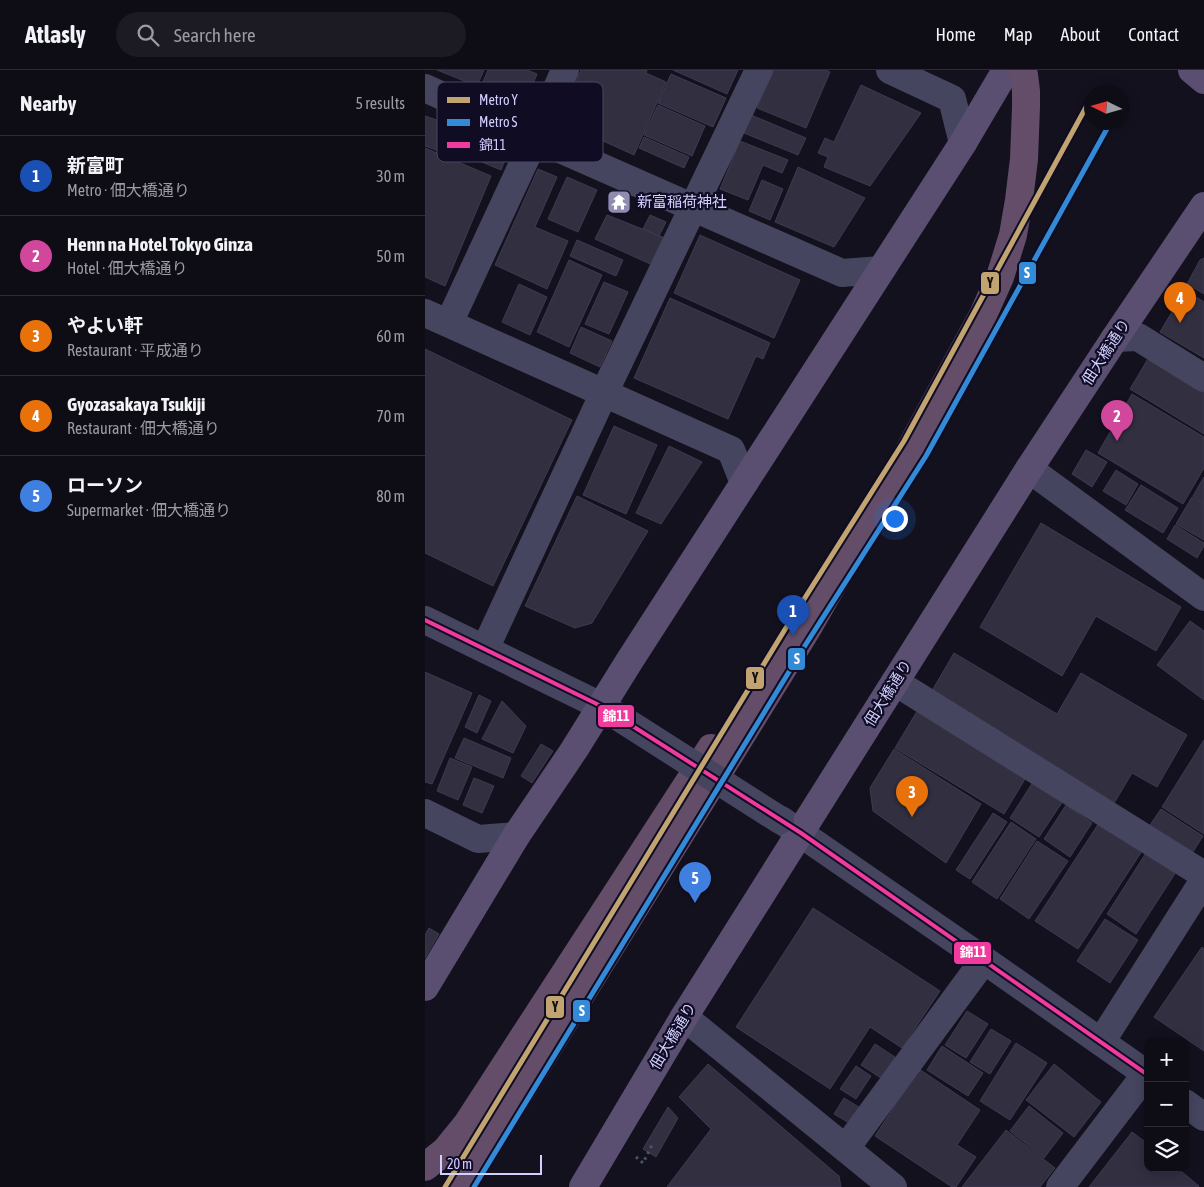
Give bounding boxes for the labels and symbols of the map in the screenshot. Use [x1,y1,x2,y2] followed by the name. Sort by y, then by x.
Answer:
[437,82,603,162] legend
[1084,85,1129,130] north arrow
[479,92,518,108] text: Metro Y
[479,114,517,130] text: Metro S
[479,137,506,153] text: 錦11
[606,189,632,215] temple icon: 新富稲荷神社
[637,193,727,210] place label: 新富稲荷神社
[1018,261,1037,285] line badge: S
[1024,265,1030,281] text: S
[980,271,1000,295] line badge: Y
[986,275,994,291] text: Y
[1164,282,1196,323] pin: 4
[1078,316,1133,388] street label: 佃大橋通り
[1101,400,1133,441] pin: 2
[882,506,908,532] your location
[777,595,809,636] pin: 1
[787,647,806,671] line badge: S
[794,651,800,667] text: S
[860,656,915,729] street label: 佃大橋通り
[745,666,765,690] line badge: Y
[751,670,759,686] text: Y
[597,704,635,728] line badge: 錦11
[602,708,630,724] text: 錦11
[896,776,928,817] pin: 3
[679,862,711,903] pin: 5
[953,941,992,965] line badge: 錦11
[959,944,987,960] text: 錦11
[545,995,565,1019] line badge: Y
[551,999,559,1015] text: Y
[572,999,591,1023] line badge: S
[646,999,699,1072] street label: 佃大橋通り
[579,1003,585,1019] text: S
[440,1152,543,1175] scale bar

